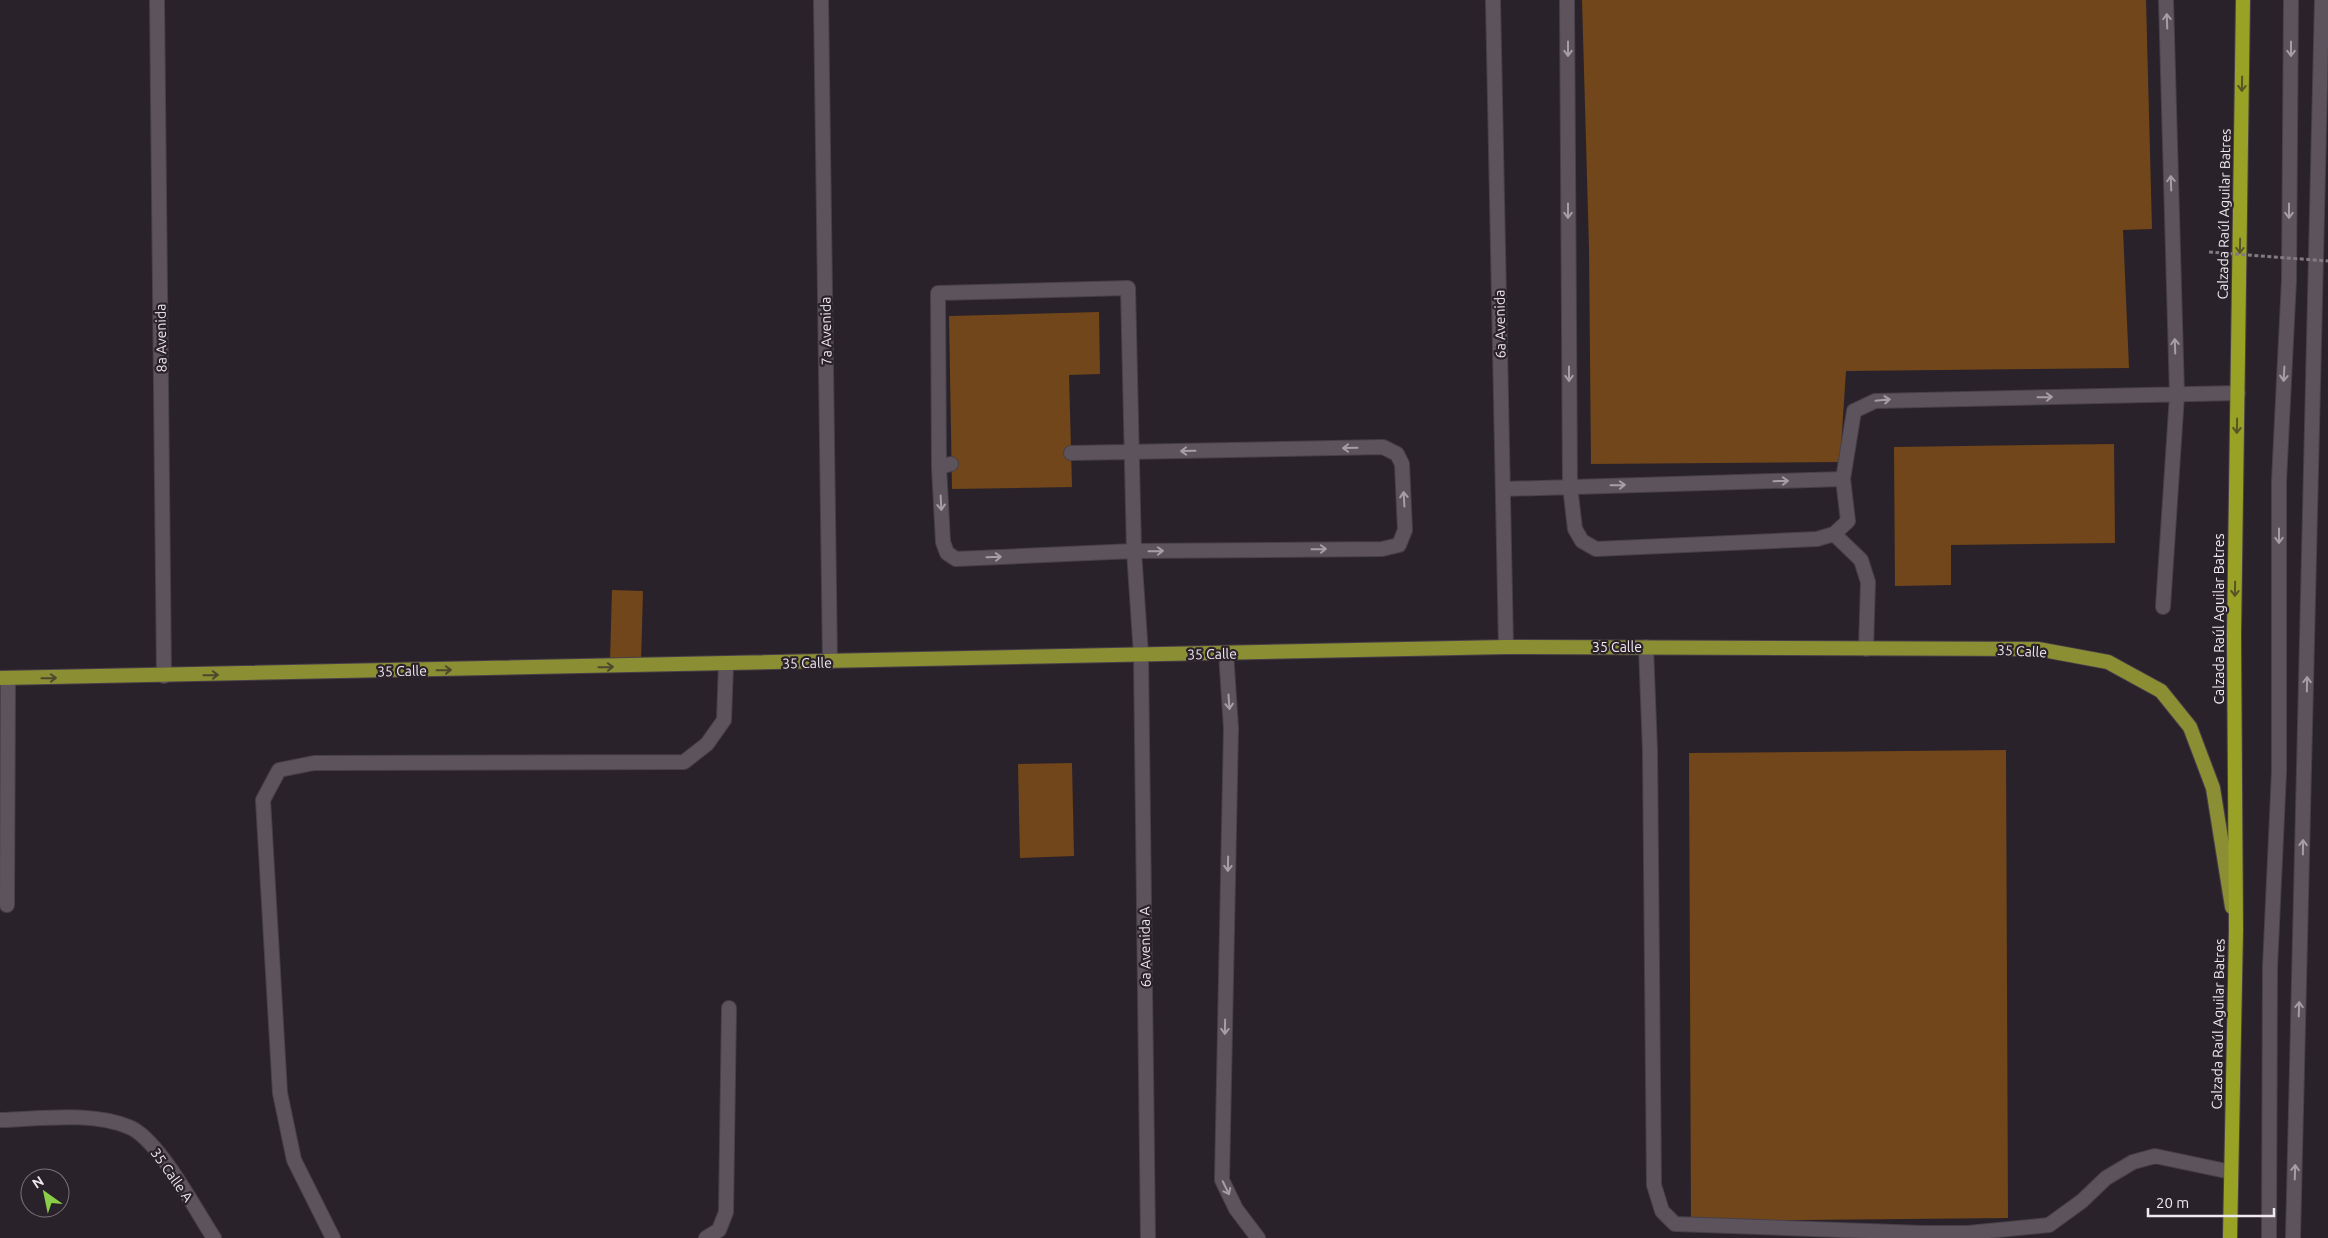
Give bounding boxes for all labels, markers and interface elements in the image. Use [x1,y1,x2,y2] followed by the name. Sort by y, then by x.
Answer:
[2162,13,2171,29] one-way arrow
[1563,40,1573,56] one-way arrow
[2286,40,2296,56] one-way arrow
[2237,75,2247,91] one-way arrow
[2215,128,2233,300] street label: Calzada Raúl Aguilar Batres
[2166,176,2176,192] one-way arrow
[1563,202,1573,219] one-way arrow
[2284,202,2294,219] one-way arrow
[2235,238,2245,254] one-way arrow
[1491,290,1509,358] street label: 6a Avenida
[817,297,835,365] street label: 7a Avenida
[152,304,170,372] street label: 8a Avenida
[2171,338,2180,354] one-way arrow
[1564,365,1574,381] one-way arrow
[2280,365,2289,381] one-way arrow
[2037,392,2053,401] one-way arrow
[1875,395,1891,405] one-way arrow
[2232,418,2242,434] one-way arrow
[1342,443,1358,453] one-way arrow
[1180,446,1196,456] one-way arrow
[1772,476,1788,486] one-way arrow
[1610,480,1626,490] one-way arrow
[1399,492,1408,508] one-way arrow
[936,495,946,511] one-way arrow
[2274,528,2284,544] one-way arrow
[2211,533,2227,705] street label: Calzada Raúl Aguilar Batres
[1310,544,1327,554] one-way arrow
[1148,546,1164,556] one-way arrow
[986,552,1002,562] one-way arrow
[2230,580,2240,596] one-way arrow
[1592,639,1642,655] street label: 35 Calle
[1997,642,2047,660] street label: 35 Calle
[1187,646,1237,662] street label: 35 Calle
[782,655,832,671] street label: 35 Calle
[598,662,614,672] one-way arrow
[377,663,427,679] street label: 35 Calle
[435,665,451,675] one-way arrow
[202,670,219,680] one-way arrow
[40,673,56,683] one-way arrow
[2302,677,2312,693] one-way arrow
[1224,694,1233,710] one-way arrow
[2298,839,2308,856] one-way arrow
[1223,856,1233,872] one-way arrow
[1136,906,1154,988] street label: 6a Avenida A
[2209,938,2227,1110] street label: Calzada Raúl Aguilar Batres
[2295,1002,2304,1018] one-way arrow
[1220,1018,1230,1035] one-way arrow
[148,1145,196,1205] street label: 35 Calle A
[2290,1164,2300,1180] one-way arrow
[20,1168,70,1218] north arrow
[29,1173,47,1192] text: N
[1221,1181,1231,1196] one-way arrow
[2148,1186,2274,1218] scale bar
[2156,1194,2189,1211] text: 20 m

